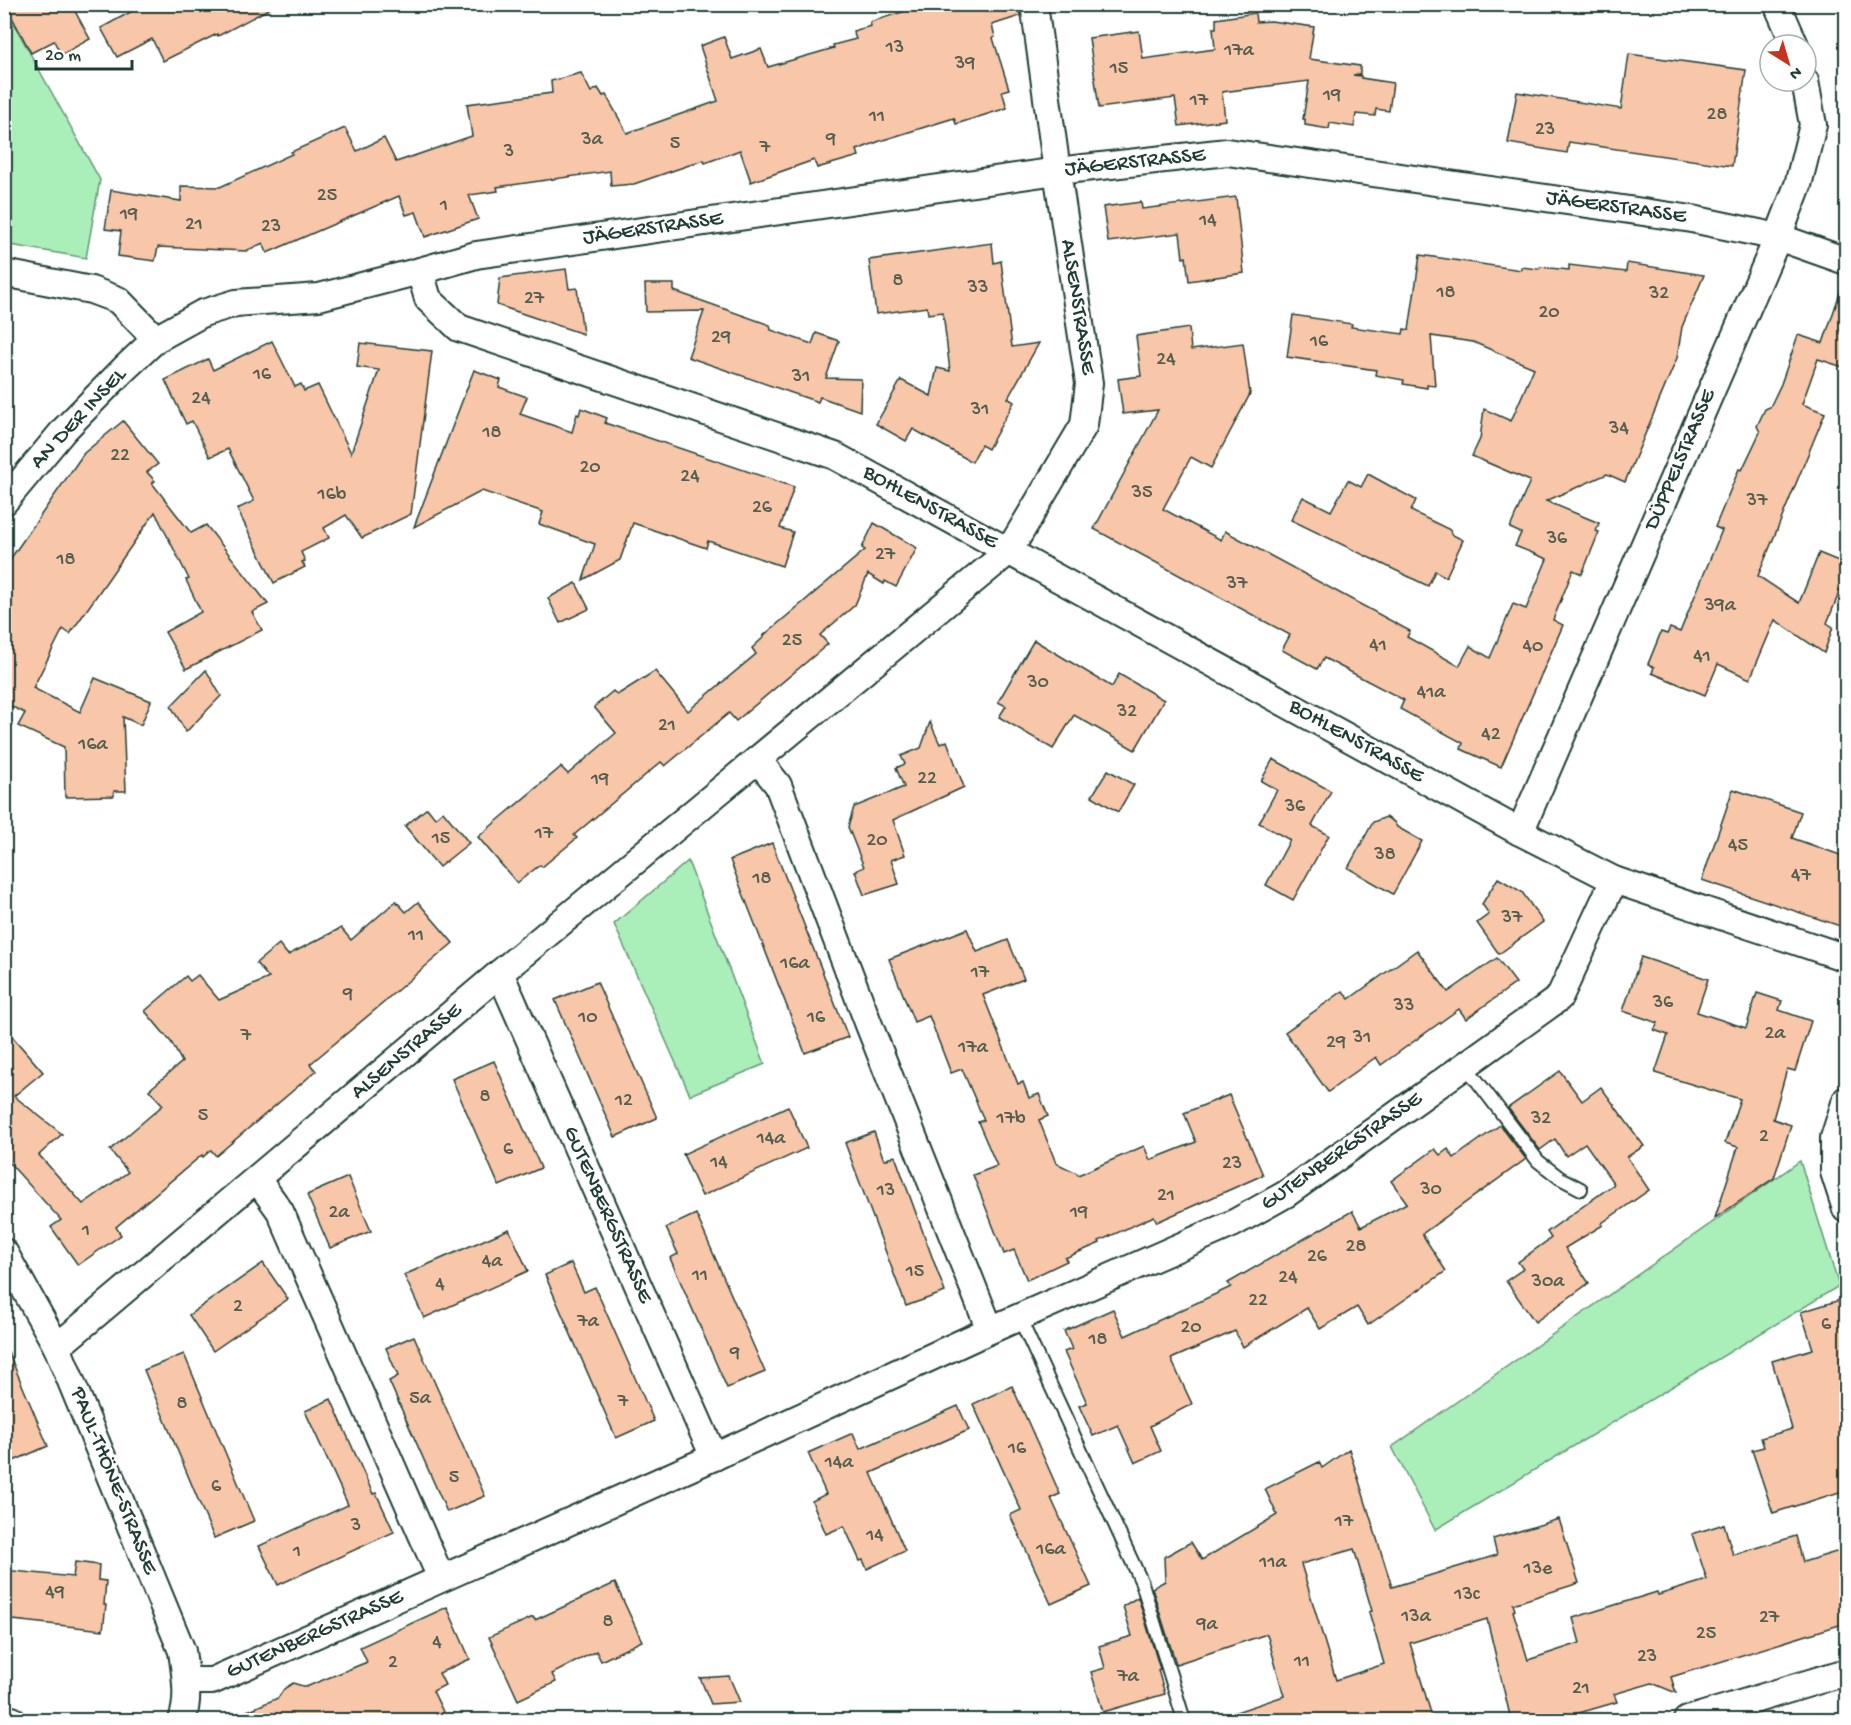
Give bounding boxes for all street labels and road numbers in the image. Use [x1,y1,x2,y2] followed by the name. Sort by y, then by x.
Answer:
[1064,143,1208,183] street label: JÄGERSTRASSE
[1544,185,1689,231] street label: JÄGERSTRASSE
[581,206,726,252] street label: JÄGERSTRASSE
[1053,238,1101,378] street label: ALSENSTRASSE
[26,362,133,475] street label: AN DER INSEL
[1639,385,1723,536] street label: DÜPPELSTRASSE
[857,460,1003,556] street label: BOHLENSTRASSE
[1283,694,1429,790] street label: BOHLENSTRASSE
[346,997,469,1106] street label: ALSENSTRASSE
[1256,1086,1429,1217] street label: GUTENBERGSTRASSE
[556,1123,658,1309] street label: GUTENBERGSTRASSE
[63,1383,163,1579] street label: PAUL-THÖNE-STRASSE
[223,1584,409,1686] street label: GUTENBERGSTRASSE

